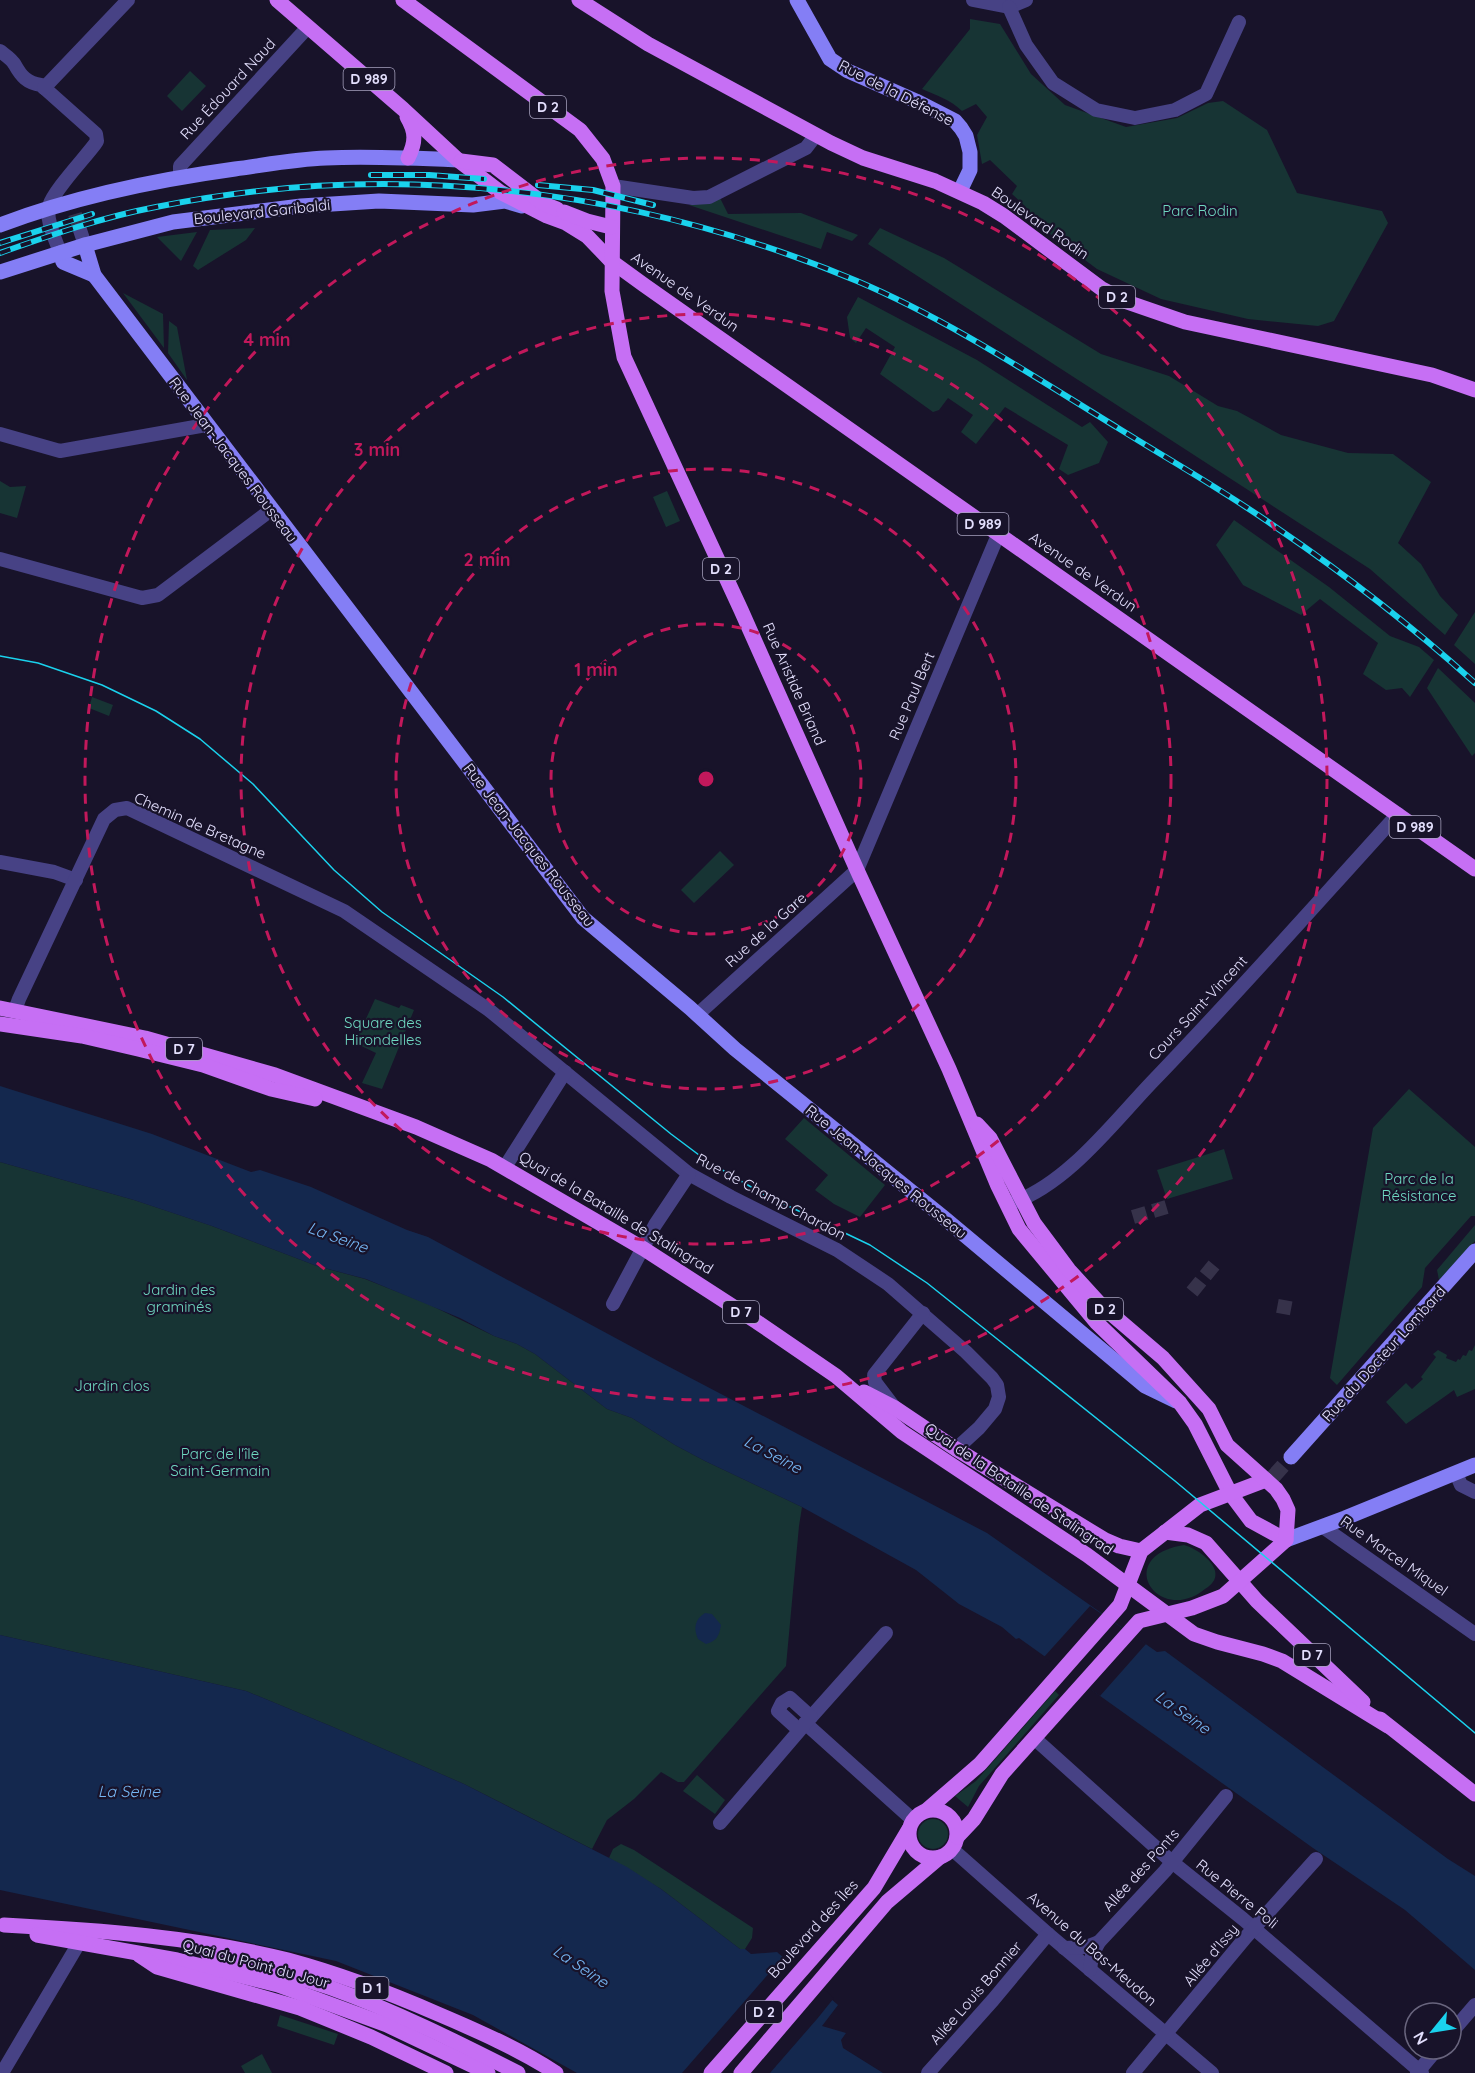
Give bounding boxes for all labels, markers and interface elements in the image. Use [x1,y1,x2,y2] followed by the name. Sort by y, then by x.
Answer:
[176,34,279,143] street label: Rue Édouard Naud
[836,55,957,130] street label: Rue de la Défense
[344,68,394,90] road number: D 989
[530,96,566,118] road number: D 2
[988,182,1093,263] street label: Boulevard Rodin
[193,195,331,228] street label: Boulevard Garibaldi
[1162,201,1238,220] park label: Parc Rodin
[628,247,743,336] street label: Avenue de Verdun
[1099,286,1135,308] road number: D 2
[243,328,291,351] text: 4 min
[165,373,302,546] street label: Rue Jean-Jacques Rousseau
[354,438,400,461] text: 3 min
[958,513,1008,535] road number: D 989
[1026,527,1141,616] street label: Avenue de Verdun
[464,548,510,571] text: 2 min
[703,558,739,580] road number: D 2
[759,620,830,748] street label: Rue Aristide Briand
[884,649,939,743] street label: Rue Paul Bert
[574,658,618,681] text: 1 min
[460,759,599,930] street label: Rue Jean-Jacques Rousseau
[696,769,716,789] centre of rings
[131,788,269,863] street label: Chemin de Bretagne
[1390,816,1440,838] road number: D 989
[721,888,810,971] street label: Rue de la Gare
[1144,951,1251,1064] street label: Cours Saint-Vincent
[344,1013,422,1049] park label: Square des Hirondelles
[166,1038,202,1060] road number: D 7
[802,1101,971,1243] street label: Rue Jean-Jacques Rousseau
[516,1147,717,1278] street label: Quai de la Bataille de Stalingrad
[693,1149,849,1244] street label: Rue de Champ Chardon
[1382,1169,1456,1205] park label: Parc de la Résistance
[305,1217,372,1257] water label: La Seine
[143,1280,215,1316] park label: Jardin des graminés
[1318,1282,1450,1425] street label: Rue du Docteur Lombard
[1087,1298,1123,1320] road number: D 2
[723,1301,759,1323] road number: D 7
[74,1376,150,1395] park label: Jardin clos
[921,1418,1117,1559] street label: Quai de la Bataille de Stalingrad
[741,1431,806,1478] water label: La Seine
[170,1444,270,1480] park label: Parc de l'île Saint-Germain
[1337,1511,1452,1600] street label: Rue Marcel Miquel
[1294,1644,1330,1666] road number: D 7
[1152,1686,1215,1739] water label: La Seine
[98,1781,161,1801] water label: La Seine
[1098,1824,1183,1915] street label: Allée des Ponts
[1193,1855,1282,1932] street label: Rue Pierre Poli
[763,1876,862,1982] street label: Boulevard des Îles
[1024,1887,1161,2010] street label: Avenue du Bas-Meudon
[1179,1920,1242,1990] street label: Allée d'Issy
[181,1935,332,1992] street label: Quai du Point du Jour
[925,1937,1026,2048] street label: Allée Louis Bonnier
[550,1940,613,1992] water label: La Seine
[356,1977,388,1999] road number: D 1
[746,2001,782,2023] road number: D 2
[1403,2001,1463,2061] north arrow
[1408,2028,1432,2049] text: N

